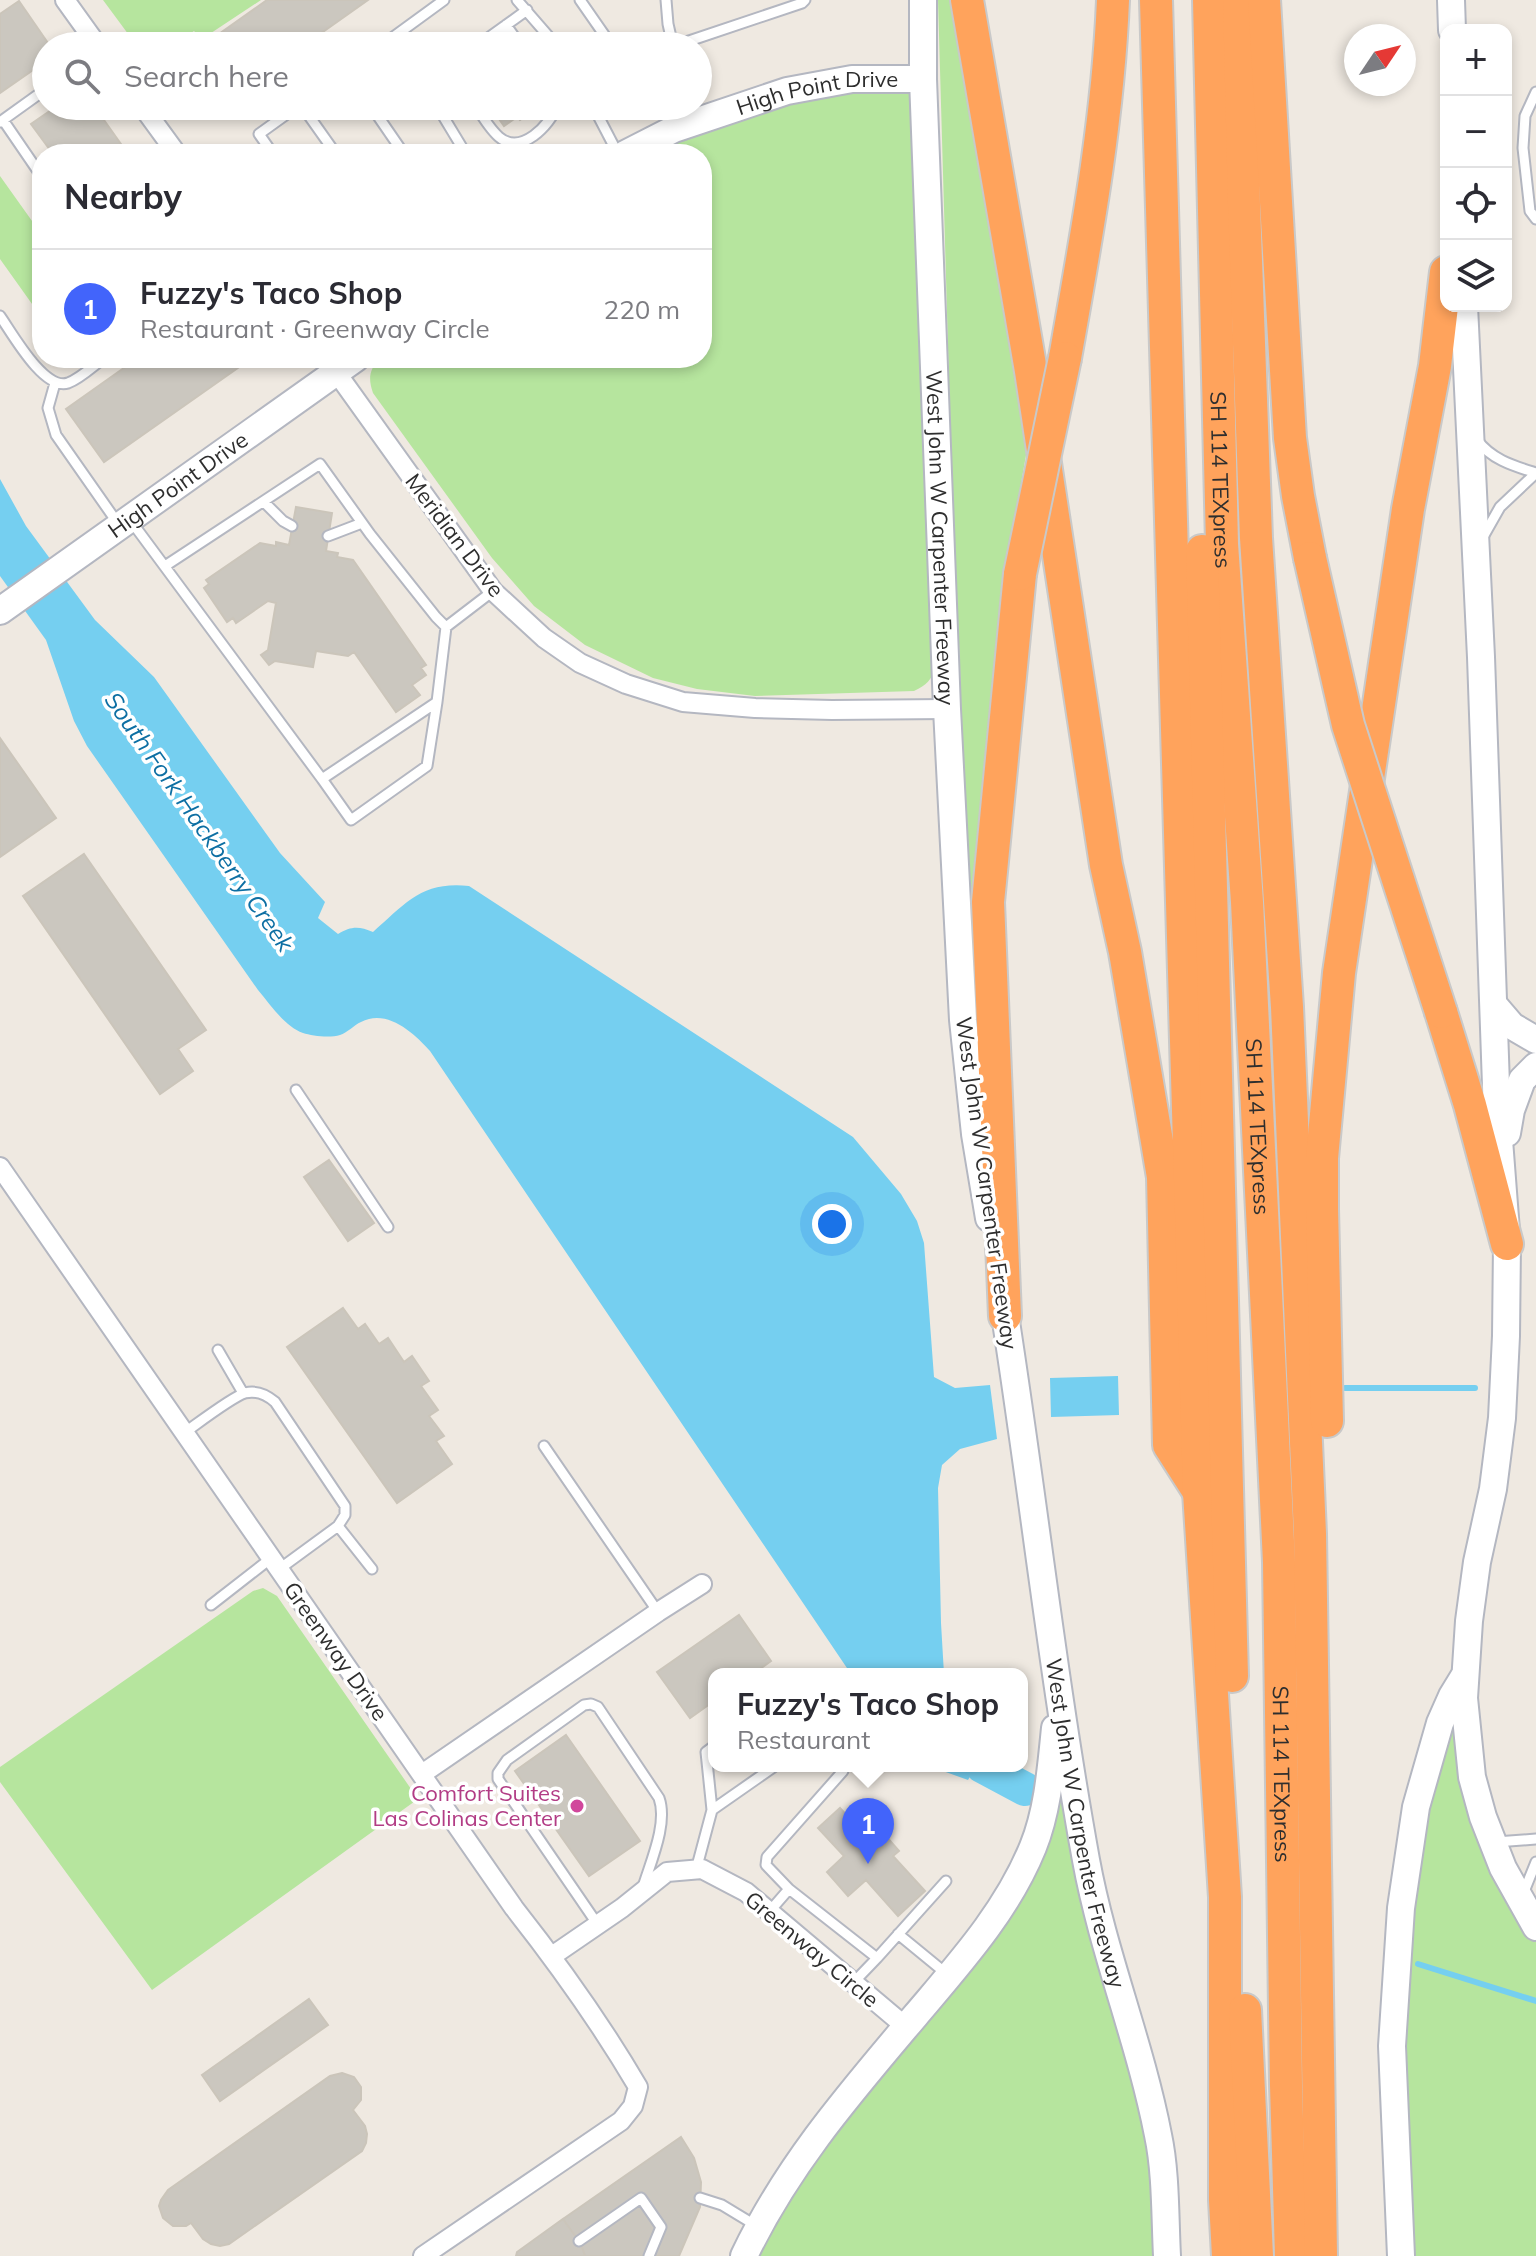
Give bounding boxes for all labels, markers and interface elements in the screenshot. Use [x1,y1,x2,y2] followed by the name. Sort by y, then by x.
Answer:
[1344,24,1416,96] north arrow
[1440,24,1512,312] map controls
[1440,24,1512,96] button: +
[32,32,712,120] search box
[60,54,104,98] icon: search
[124,57,289,95] text: Search here
[732,65,898,121] street label: High Point Drive
[1440,96,1512,168] button: −
[1440,168,1512,240] button: locate
[64,175,182,218] text: Nearby
[1440,240,1512,312] button: layers
[140,274,402,312] text: Fuzzy's Taco Shop
[82,293,98,326] text: 1
[604,293,680,326] text: 220 m
[140,312,490,345] text: Restaurant · Greenway Circle
[920,369,961,706] street label: West John W Carpenter Freeway
[1204,391,1238,569] street label: SH 114 TEXpress
[102,425,253,544] street label: High Point Drive
[399,468,511,602] street label: Meridian Drive
[99,686,301,958] water label: South Fork Hackberry Creek
[950,1015,1024,1351] street label: West John W Carpenter Freeway
[1240,1038,1276,1216] street label: SH 114 TEXpress
[812,1204,852,1244] your location
[278,1576,394,1726] street label: Greenway Drive
[1040,1656,1132,1992] street label: West John W Carpenter Freeway
[708,1668,1028,1772] popup
[737,1685,999,1723] text: Fuzzy's Taco Shop
[1267,1685,1297,1863] street label: SH 114 TEXpress
[737,1723,870,1756] text: Restaurant
[372,1779,561,1832] place label: Comfort Suites Las Colinas Center
[568,1797,586,1815] marker: Comfort Suites Las Colinas Center
[842,1798,894,1864] pin: 1
[739,1885,885,2013] street label: Greenway Circle

